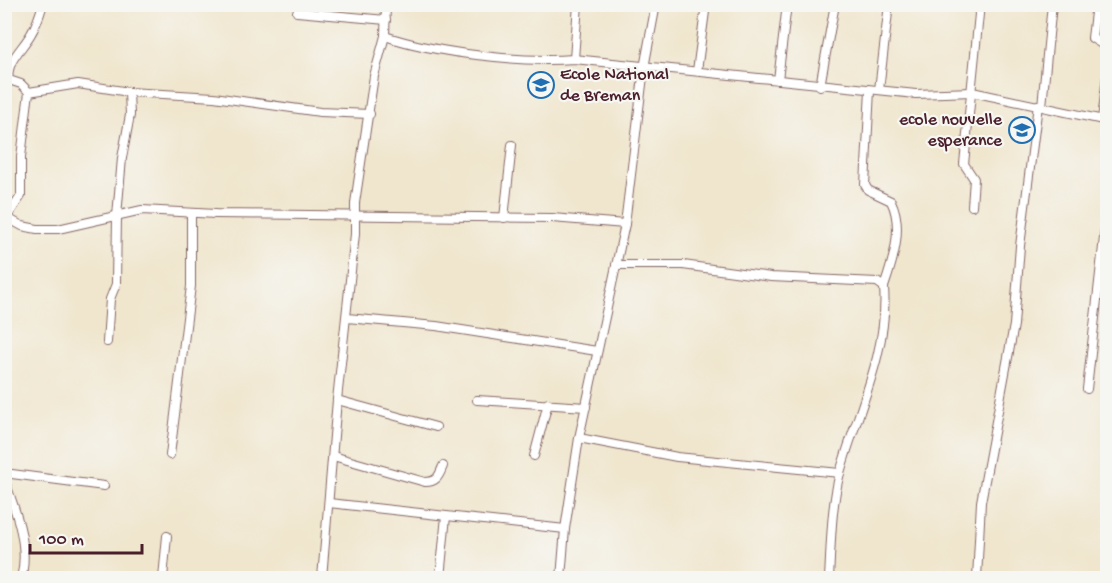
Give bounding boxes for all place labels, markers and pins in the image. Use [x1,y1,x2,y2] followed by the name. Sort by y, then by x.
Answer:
[560,65,669,107] place label: Ecole National de Breman
[526,70,556,100] school or university icon: Ecole National de Breman
[899,110,1003,152] place label: ecole nouvelle esperance
[1007,115,1037,145] school or university icon: ecole nouvelle esperance

